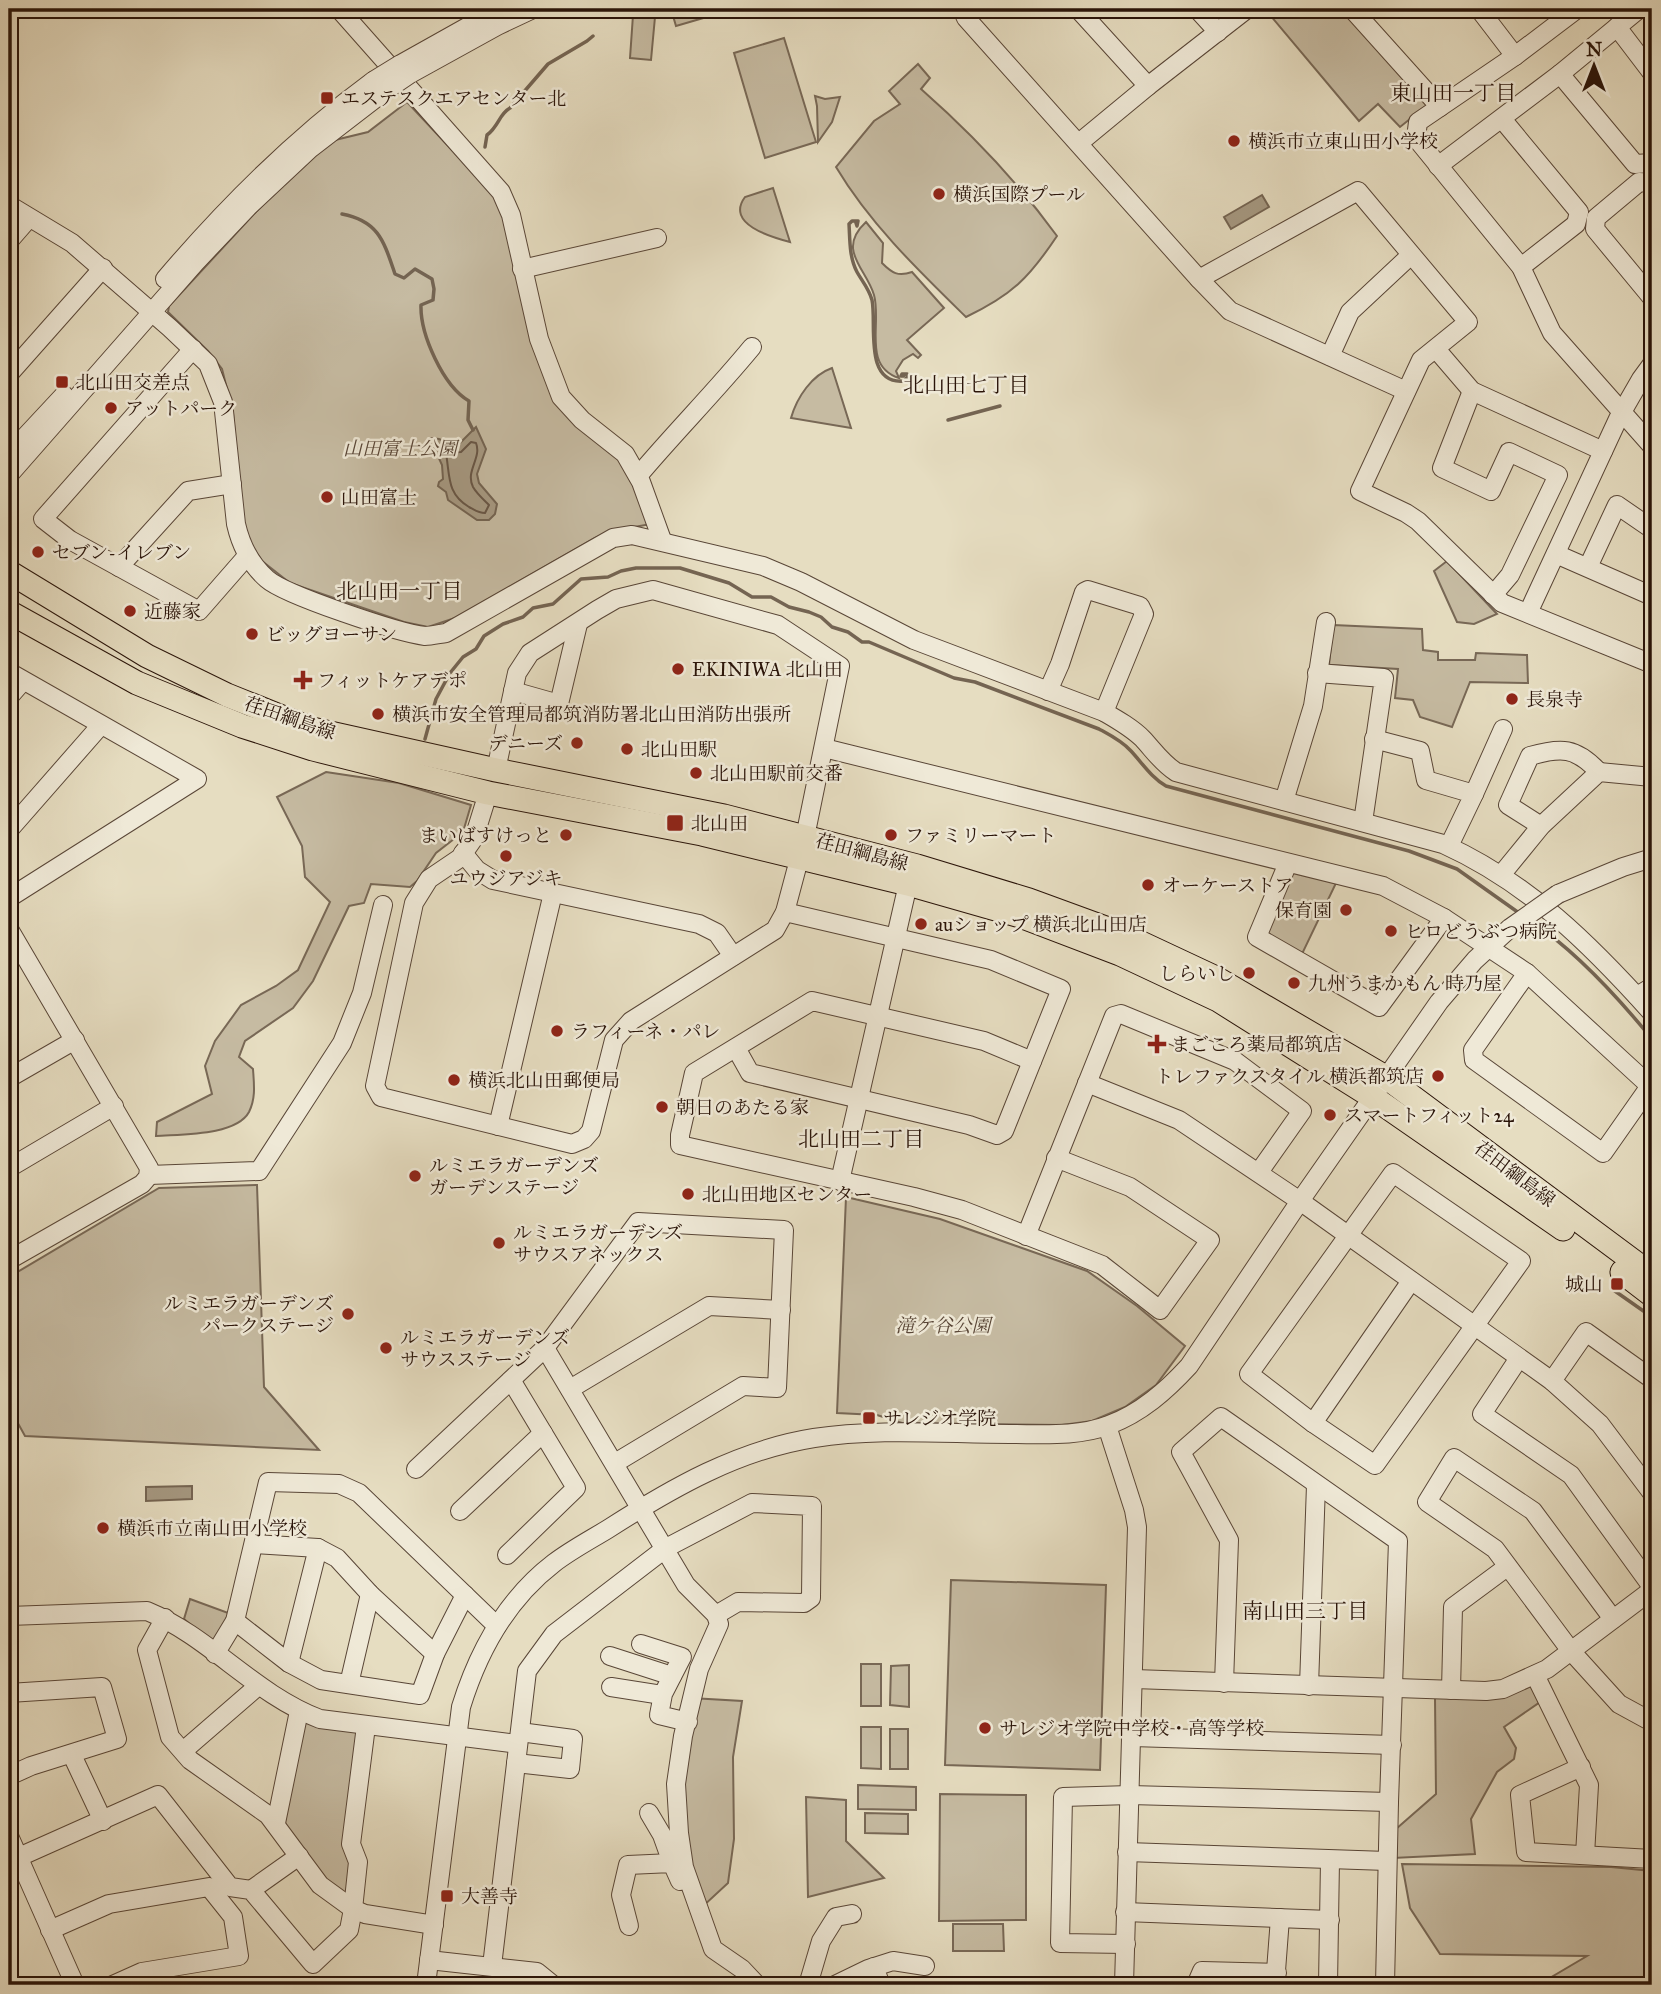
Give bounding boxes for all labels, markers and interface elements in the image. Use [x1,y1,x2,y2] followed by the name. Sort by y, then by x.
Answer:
[1560,32,1630,102] north arrow
[1586,38,1602,61] text: N
[1390,80,1516,106] district label: 東山田一丁目
[341,87,567,110] place label: エステスクエアセンター北
[319,90,335,106] marker: エステスクエアセンター北
[1248,130,1438,153] place label: 横浜市立東山田小学校
[1226,133,1242,149] marker: 横浜市立東山田小学校
[953,183,1085,206] place label: 横浜国際プール
[931,186,947,202] marker: 横浜国際プール
[76,371,190,394] place label: 北山田交差点
[903,372,1029,398] district label: 北山田七丁目
[54,374,70,390] marker: 北山田交差点
[125,397,237,420] place label: アットパーク
[103,400,119,416] marker: アットパーク
[343,437,460,460] park label: 山田富士公園
[341,486,417,509] place label: 山田富士
[319,489,335,505] marker: 山田富士
[52,541,191,564] place label: セブン-イレブン
[30,544,46,560] marker: セブン-イレブン
[336,578,462,604] district label: 北山田一丁目
[144,600,201,623] place label: 近藤家
[122,603,138,619] marker: 近藤家
[266,623,397,646] place label: ビッグヨーサン
[244,626,260,642] marker: ビッグヨーサン
[692,658,843,681] place label: EKINIWA 北山田
[670,661,686,677] marker: EKINIWA 北山田
[317,669,467,692] place label: フィットケアデポ
[295,672,311,688] marker: フィットケアデポ
[1526,688,1583,711] place label: 長泉寺
[1504,691,1520,707] marker: 長泉寺
[241,692,339,744] street label: 荏田綱島線
[392,703,791,726] place label: 横浜市安全管理局都筑消防署北山田消防出張所
[370,706,386,722] marker: 横浜市安全管理局都筑消防署北山田消防出張所
[489,732,563,755] place label: デニーズ
[569,735,585,751] marker: デニーズ
[641,738,717,761] place label: 北山田駅
[619,741,635,757] marker: 北山田駅
[710,762,843,785] place label: 北山田駅前交番
[688,765,704,781] marker: 北山田駅前交番
[691,812,748,835] place label: 北山田
[665,813,685,833] marker: 北山田
[419,824,552,847] place label: まいばすけっと
[905,824,1057,847] place label: ファミリーマート
[558,827,574,843] marker: まいばすけっと
[883,827,899,843] marker: ファミリーマート
[813,829,911,875] street label: 荏田綱島線
[498,848,514,864] marker: ユウジアジキ
[449,867,563,890] place label: ユウジアジキ
[1162,874,1293,897] place label: オーケーストア
[1140,877,1156,893] marker: オーケーストア
[1275,899,1332,922] place label: 保育園
[1338,902,1354,918] marker: 保育園
[935,913,1147,936] place label: auショップ 横浜北山田店
[913,916,929,932] marker: auショップ 横浜北山田店
[1405,920,1557,943] place label: ヒロどうぶつ病院
[1383,923,1399,939] marker: ヒロどうぶつ病院
[1159,962,1235,985] place label: しらいし
[1241,965,1257,981] marker: しらいし
[1308,972,1502,995] place label: 九州うまかもん 時乃屋
[1286,975,1302,991] marker: 九州うまかもん 時乃屋
[571,1020,721,1043] place label: ラフィーネ・パレ
[549,1023,565,1039] marker: ラフィーネ・パレ
[1171,1033,1342,1056] place label: まごころ薬局都筑店
[1149,1036,1165,1052] marker: まごころ薬局都筑店
[1155,1065,1424,1088] place label: トレファクスタイル 横浜都筑店
[1430,1068,1446,1084] marker: トレファクスタイル 横浜都筑店
[468,1069,620,1092] place label: 横浜北山田郵便局
[446,1072,462,1088] marker: 横浜北山田郵便局
[676,1096,809,1119] place label: 朝日のあたる家
[654,1099,670,1115] marker: 朝日のあたる家
[1344,1104,1514,1127] place label: スマートフィット24
[1322,1107,1338,1123] marker: スマートフィット24
[798,1126,924,1152] district label: 北山田二丁目
[1470,1136,1560,1212] street label: 荏田綱島線
[429,1154,599,1199] place label: ルミエラガーデンズ ガーデンステージ
[407,1168,423,1184] marker: ルミエラガーデンズ ガーデンステージ
[702,1183,872,1206] place label: 北山田地区センター
[680,1186,696,1202] marker: 北山田地区センター
[513,1221,683,1266] place label: ルミエラガーデンズ サウスアネックス
[491,1235,507,1251] marker: ルミエラガーデンズ サウスアネックス
[1565,1273,1603,1296] place label: 城山
[1609,1276,1625,1292] marker: 城山
[164,1292,334,1337] place label: ルミエラガーデンズ パークステージ
[340,1306,356,1322] marker: ルミエラガーデンズ パークステージ
[895,1314,993,1337] park label: 滝ケ谷公園
[400,1326,570,1371] place label: ルミエラガーデンズ サウスステージ
[378,1340,394,1356] marker: ルミエラガーデンズ サウスステージ
[883,1407,996,1430] place label: サレジオ学院
[861,1410,877,1426] marker: サレジオ学院
[117,1517,307,1540] place label: 横浜市立南山田小学校
[95,1520,111,1536] marker: 横浜市立南山田小学校
[1242,1598,1368,1624] district label: 南山田三丁目
[999,1717,1264,1740] place label: サレジオ学院中学校・高等学校
[977,1720,993,1736] marker: サレジオ学院中学校・高等学校
[461,1885,518,1908] place label: 大善寺
[439,1888,455,1904] marker: 大善寺

